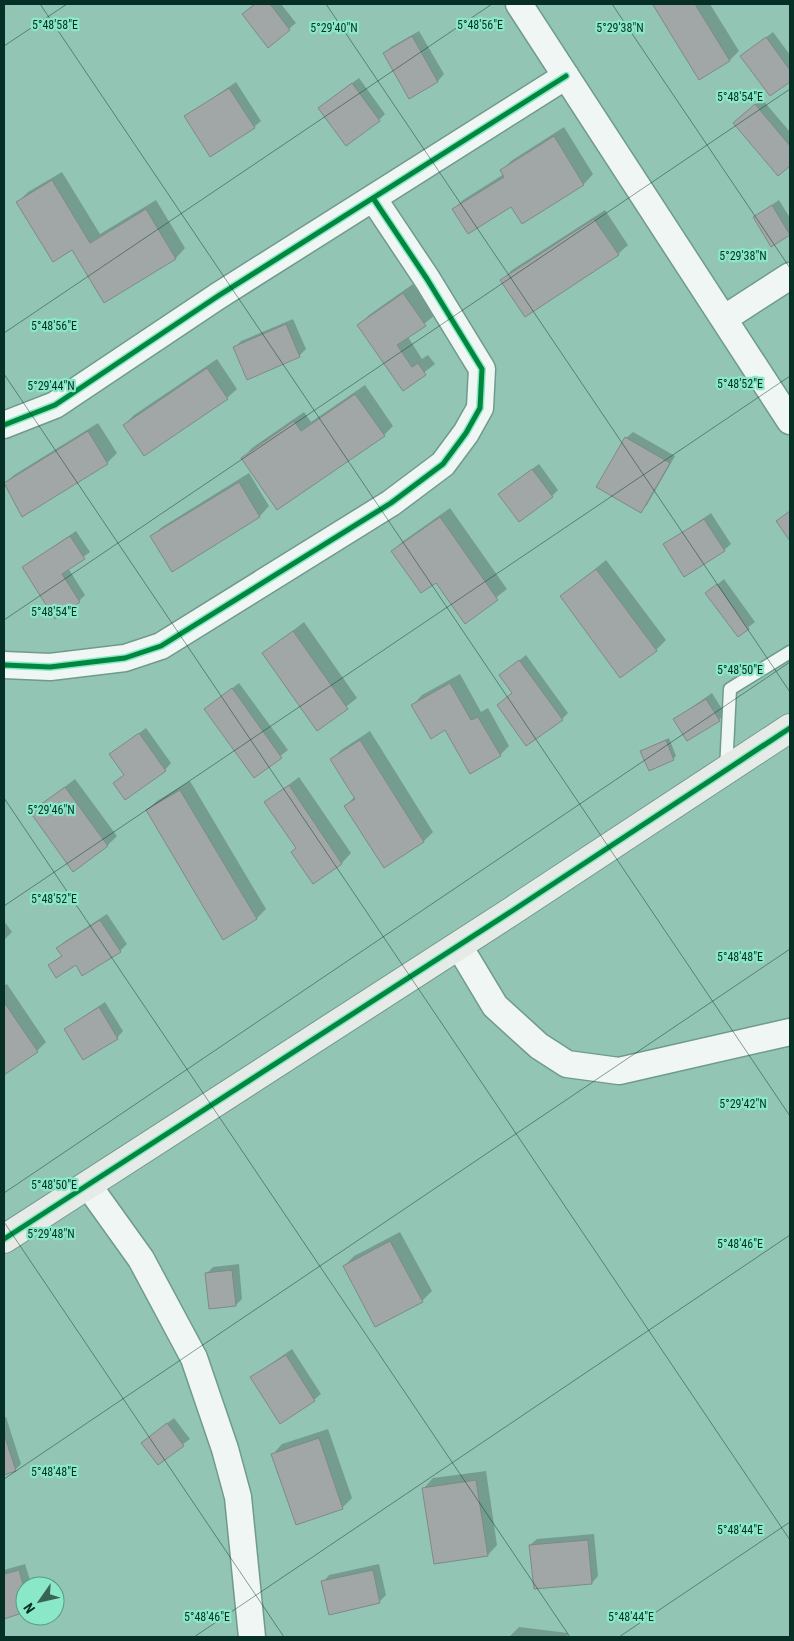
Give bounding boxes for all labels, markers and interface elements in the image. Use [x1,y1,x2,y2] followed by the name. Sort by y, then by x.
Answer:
[32,18,78,32] text: 5°48'58"E
[457,18,503,32] text: 5°48'56"E
[310,21,358,35] text: 5°29'40"N
[596,21,644,35] text: 5°29'38"N
[717,90,763,104] text: 5°48'54"E
[719,249,767,263] text: 5°29'38"N
[31,319,77,333] text: 5°48'56"E
[717,377,763,391] text: 5°48'52"E
[27,379,75,393] text: 5°29'44"N
[31,605,77,619] text: 5°48'54"E
[717,663,763,677] text: 5°48'50"E
[27,803,75,817] text: 5°29'46"N
[31,892,77,906] text: 5°48'52"E
[717,950,763,964] text: 5°48'48"E
[719,1097,767,1111] text: 5°29'42"N
[31,1178,77,1192] text: 5°48'50"E
[27,1227,75,1241] text: 5°29'48"N
[717,1237,763,1251] text: 5°48'46"E
[31,1465,77,1479] text: 5°48'48"E
[717,1523,763,1537] text: 5°48'44"E
[15,1576,65,1626] north arrow
[20,1600,38,1616] text: N
[184,1610,230,1624] text: 5°48'46"E
[608,1610,654,1624] text: 5°48'44"E

